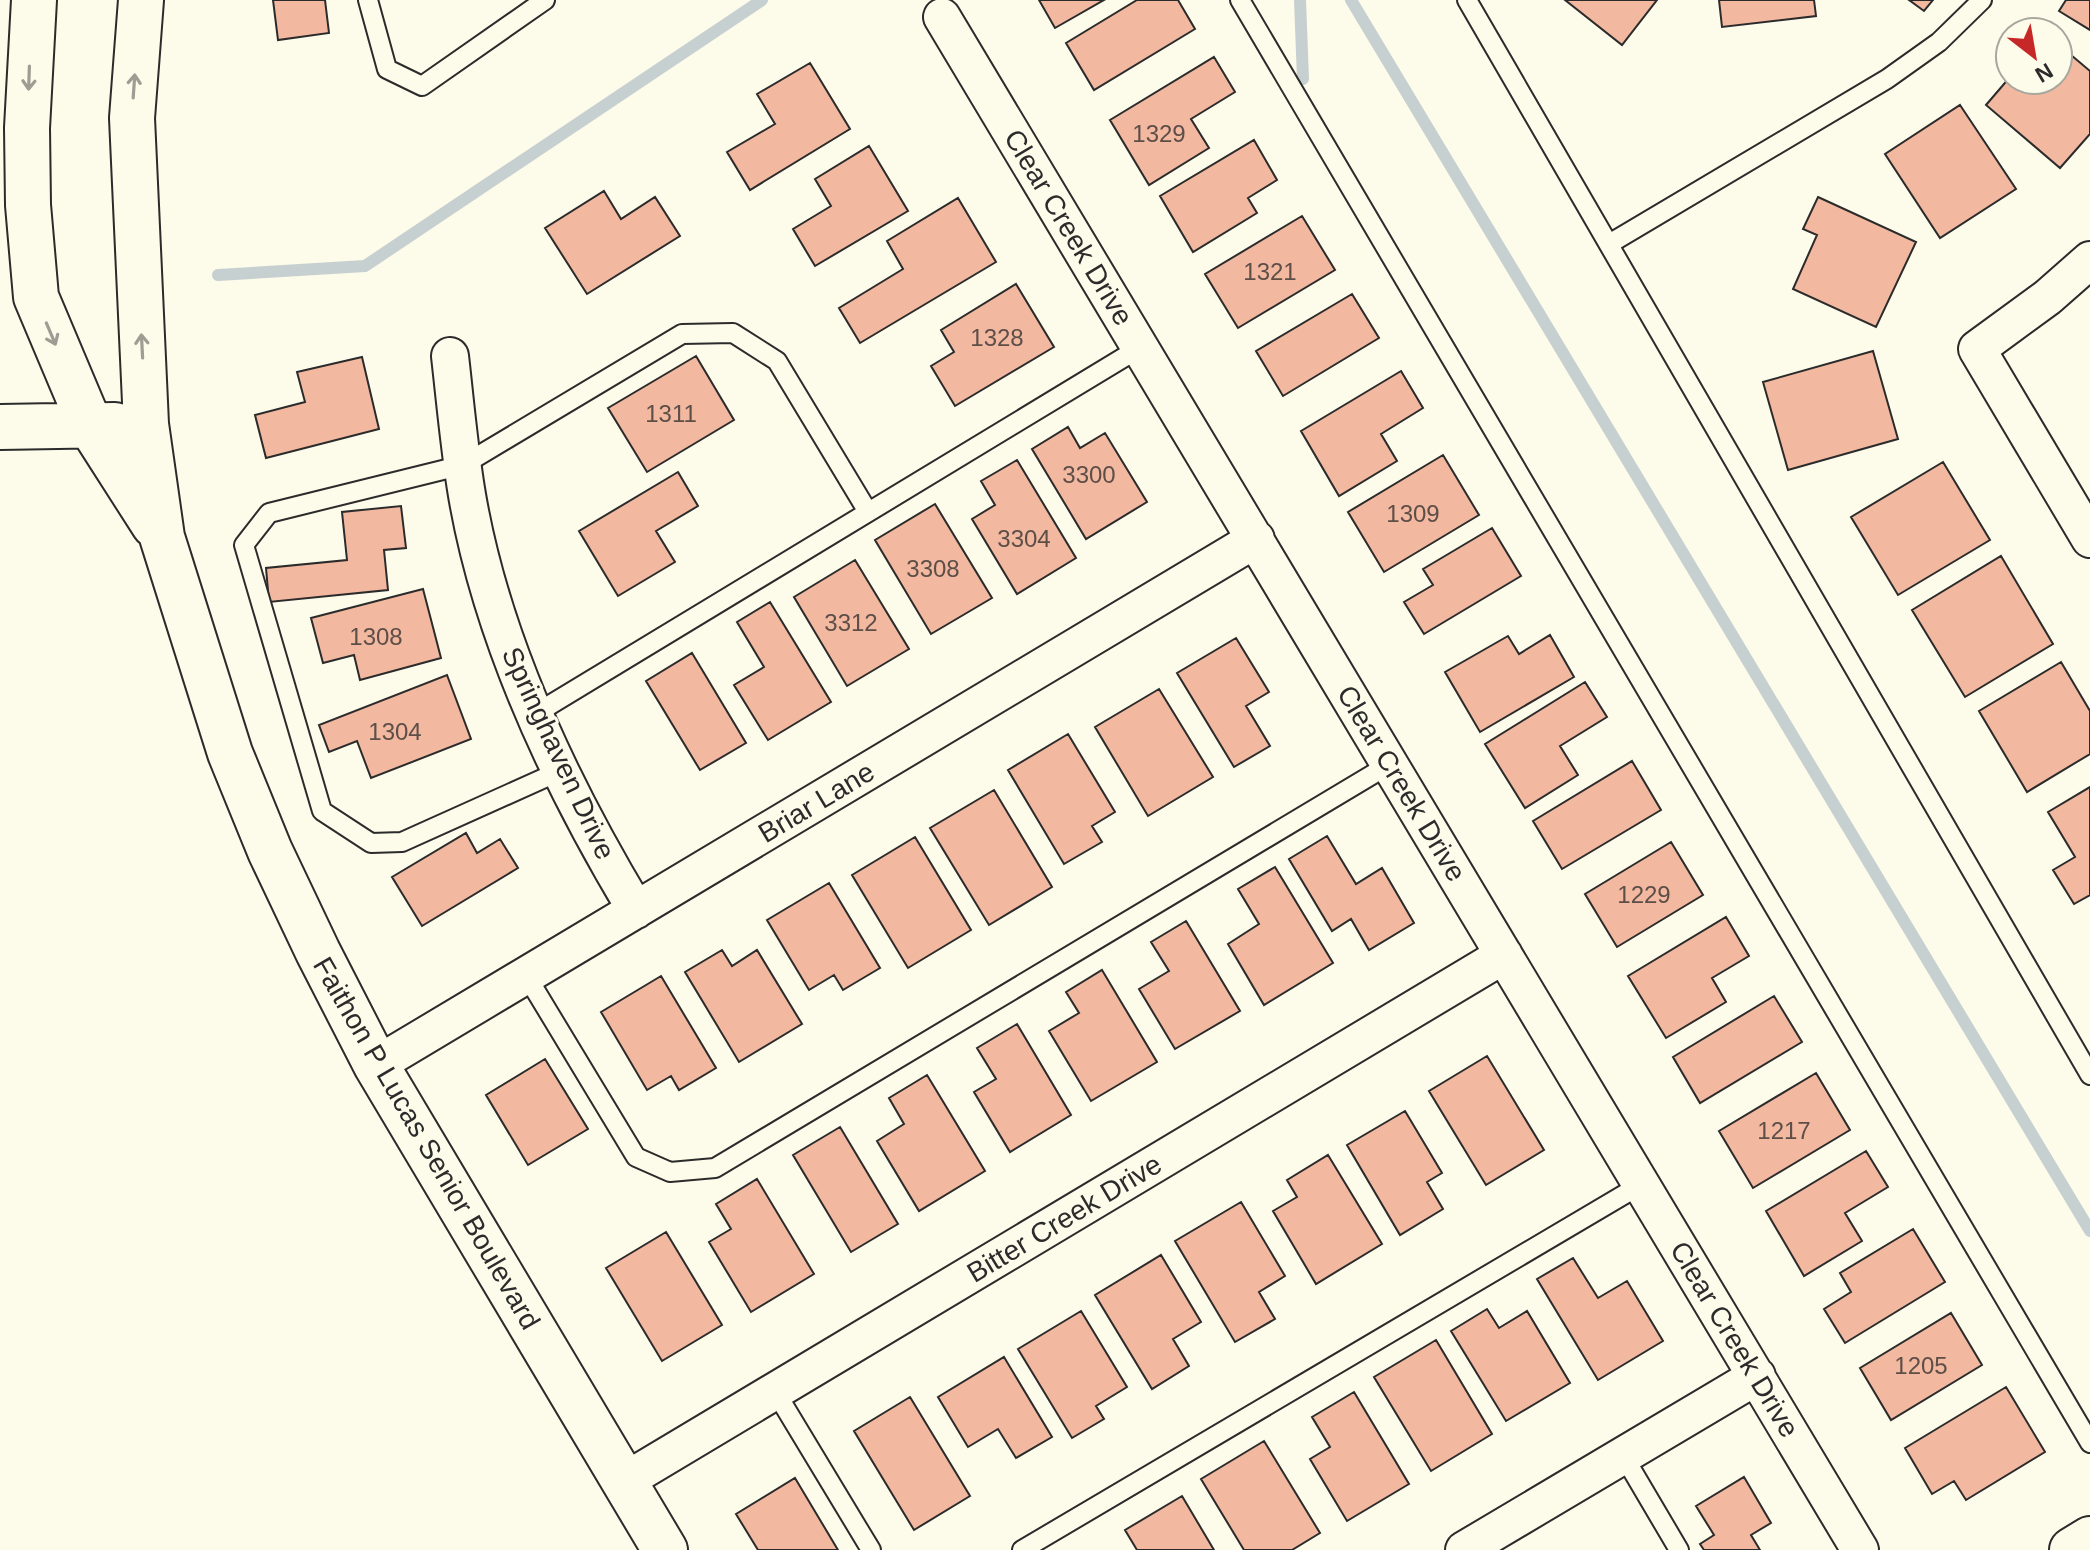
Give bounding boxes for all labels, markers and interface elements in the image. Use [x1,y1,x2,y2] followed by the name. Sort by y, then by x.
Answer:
[1994,16,2074,96] north arrow
[2031,58,2057,88] text: N
[22,64,37,91] one-way arrow
[127,73,142,100] one-way arrow
[1132,120,1186,147] house number: 1329
[998,124,1139,331] street label: Clear Creek Drive
[1243,258,1297,285] house number: 1321
[45,321,60,346] one-way arrow
[970,324,1024,351] house number: 1328
[134,333,149,360] one-way arrow
[645,400,697,427] house number: 1311
[1062,461,1116,488] house number: 3300
[1386,500,1440,527] house number: 1309
[997,525,1051,552] house number: 3304
[906,555,960,582] house number: 3308
[824,609,878,636] house number: 3312
[349,623,403,650] house number: 1308
[496,642,621,864] street label: Springhaven Drive
[1331,680,1472,887] street label: Clear Creek Drive
[368,718,422,745] house number: 1304
[753,756,880,849] street label: Briar Lane
[1617,881,1671,908] house number: 1229
[307,952,546,1335] street label: Faithon P Lucas Senior Boulevard
[1757,1117,1811,1144] house number: 1217
[962,1148,1167,1289] street label: Bitter Creek Drive
[1664,1236,1805,1443] street label: Clear Creek Drive
[1894,1352,1948,1379] house number: 1205

